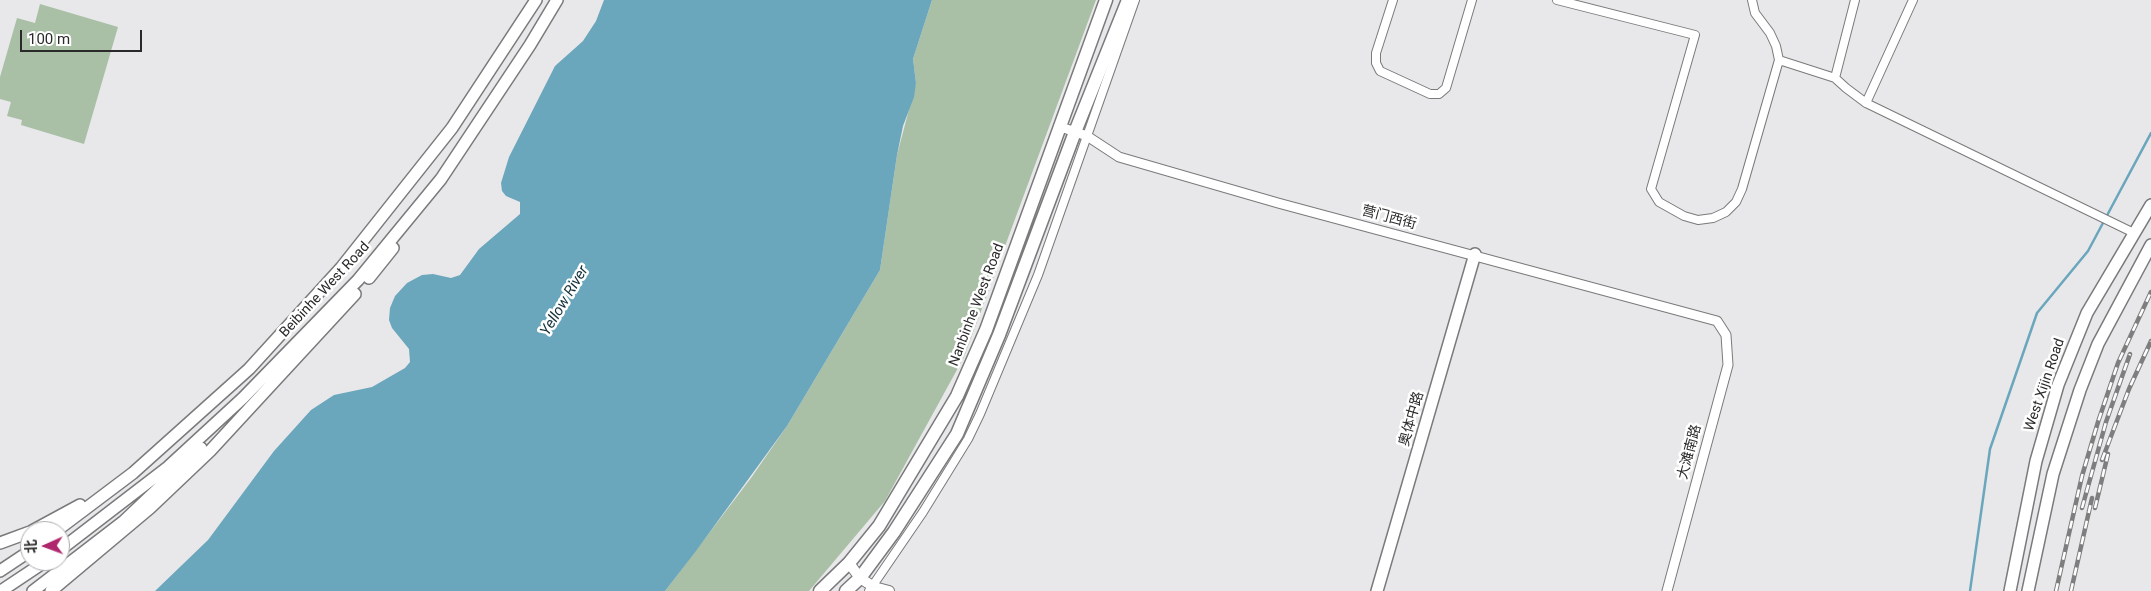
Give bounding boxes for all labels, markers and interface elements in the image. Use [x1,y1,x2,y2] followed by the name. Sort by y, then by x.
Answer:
[22,20,145,52] scale bar
[28,30,70,48] text: 100 m
[1360,203,1418,233] street label: 营门西街
[277,239,373,341] street label: Beibinhe West Road
[946,241,1008,369] street label: Nanbinhe West Road
[537,263,593,339] water label: Yellow River
[2021,336,2069,434] street label: West Xijin Road
[1396,390,1428,448] street label: 奥体中路
[1675,423,1705,481] street label: 大滩南路
[20,521,70,571] north arrow
[23,539,39,554] text: 北

